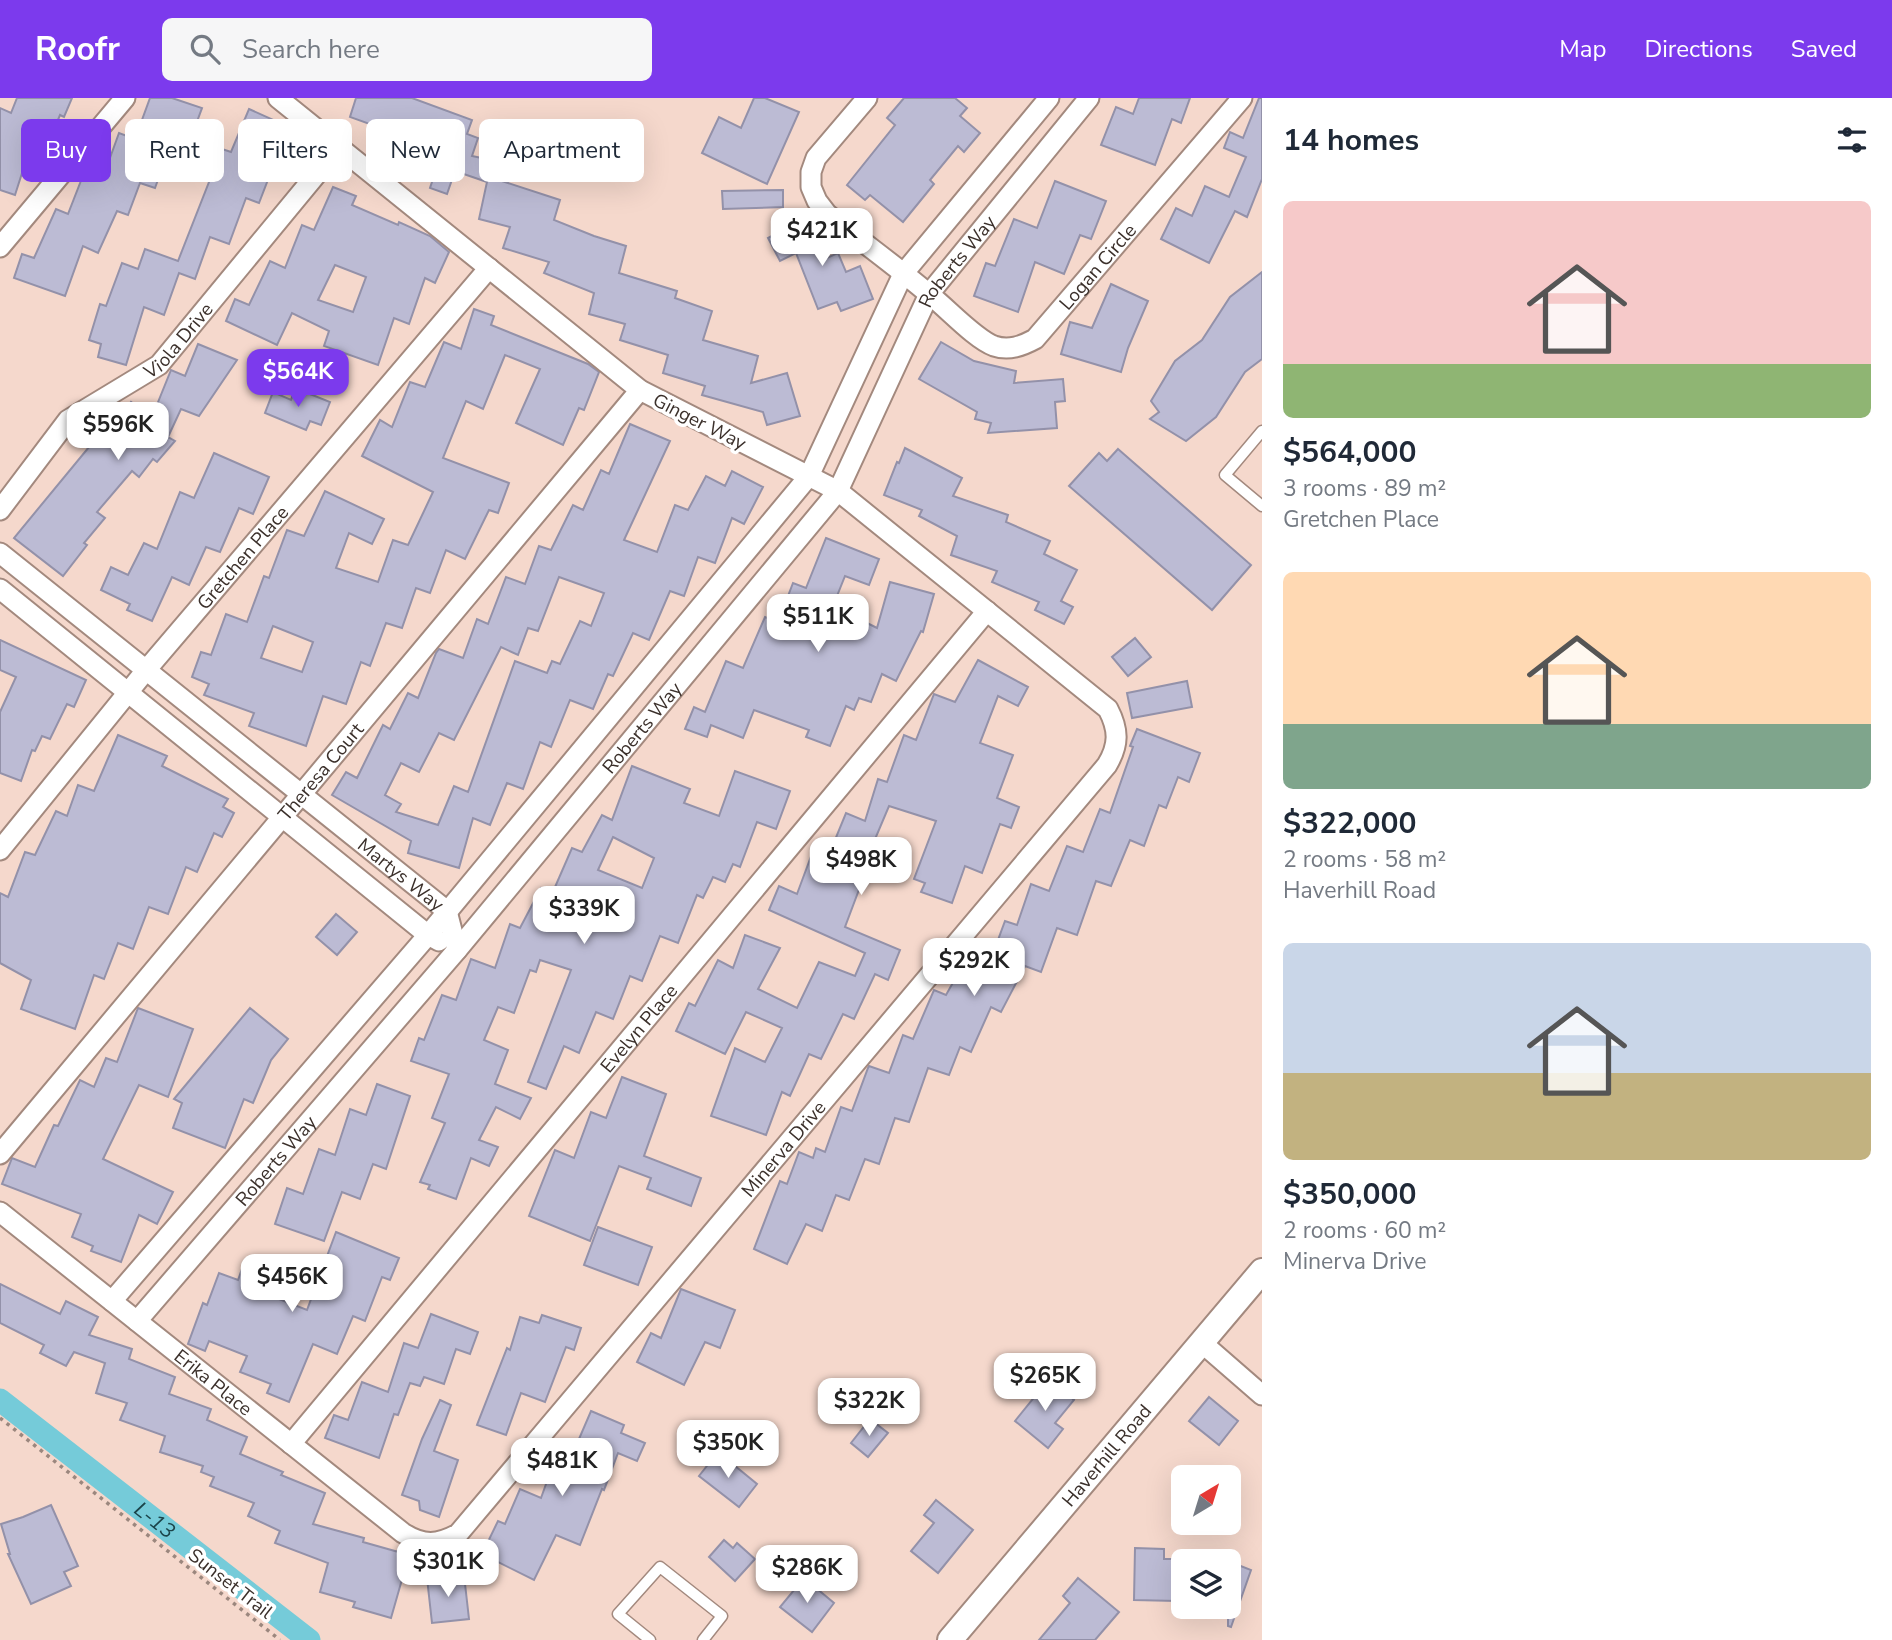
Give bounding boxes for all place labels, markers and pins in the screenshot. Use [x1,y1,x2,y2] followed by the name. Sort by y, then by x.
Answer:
[773,208,871,268] pin: $421K
[249,350,347,409] pin: $564K
[69,402,167,462] pin: $596K
[769,594,867,654] pin: $511K
[812,838,910,897] pin: $498K
[535,886,633,946] pin: $339K
[925,939,1023,998] pin: $292K
[243,1254,341,1314] pin: $456K
[996,1354,1094,1413] pin: $265K
[820,1378,918,1438] pin: $322K
[679,1420,777,1480] pin: $350K
[513,1438,611,1498] pin: $481K
[399,1540,497,1599] pin: $301K
[758,1546,856,1605] pin: $286K

